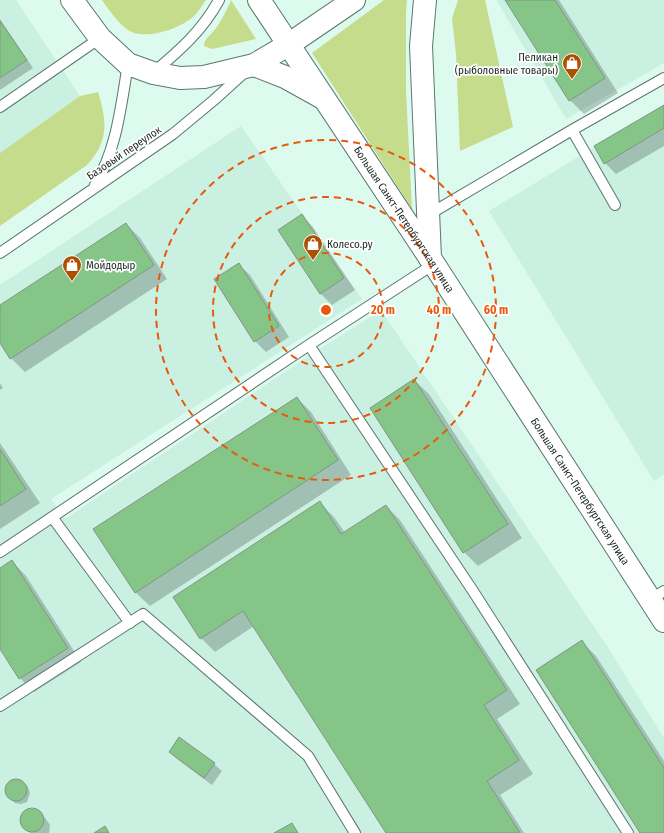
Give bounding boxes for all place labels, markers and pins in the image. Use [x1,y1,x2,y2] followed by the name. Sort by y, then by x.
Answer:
[455,51,558,77] place label: Пеликан (рыболовные товары)
[561,52,583,80] shop icon: Пеликан (рыболовные товары)
[302,233,324,261] shop icon: Колесо.ру
[327,238,373,251] place label: Колесо.ру
[61,254,83,282] shop icon: Мойдодыр
[86,259,136,272] place label: Мойдодыр
[319,303,333,317] centre of rings

